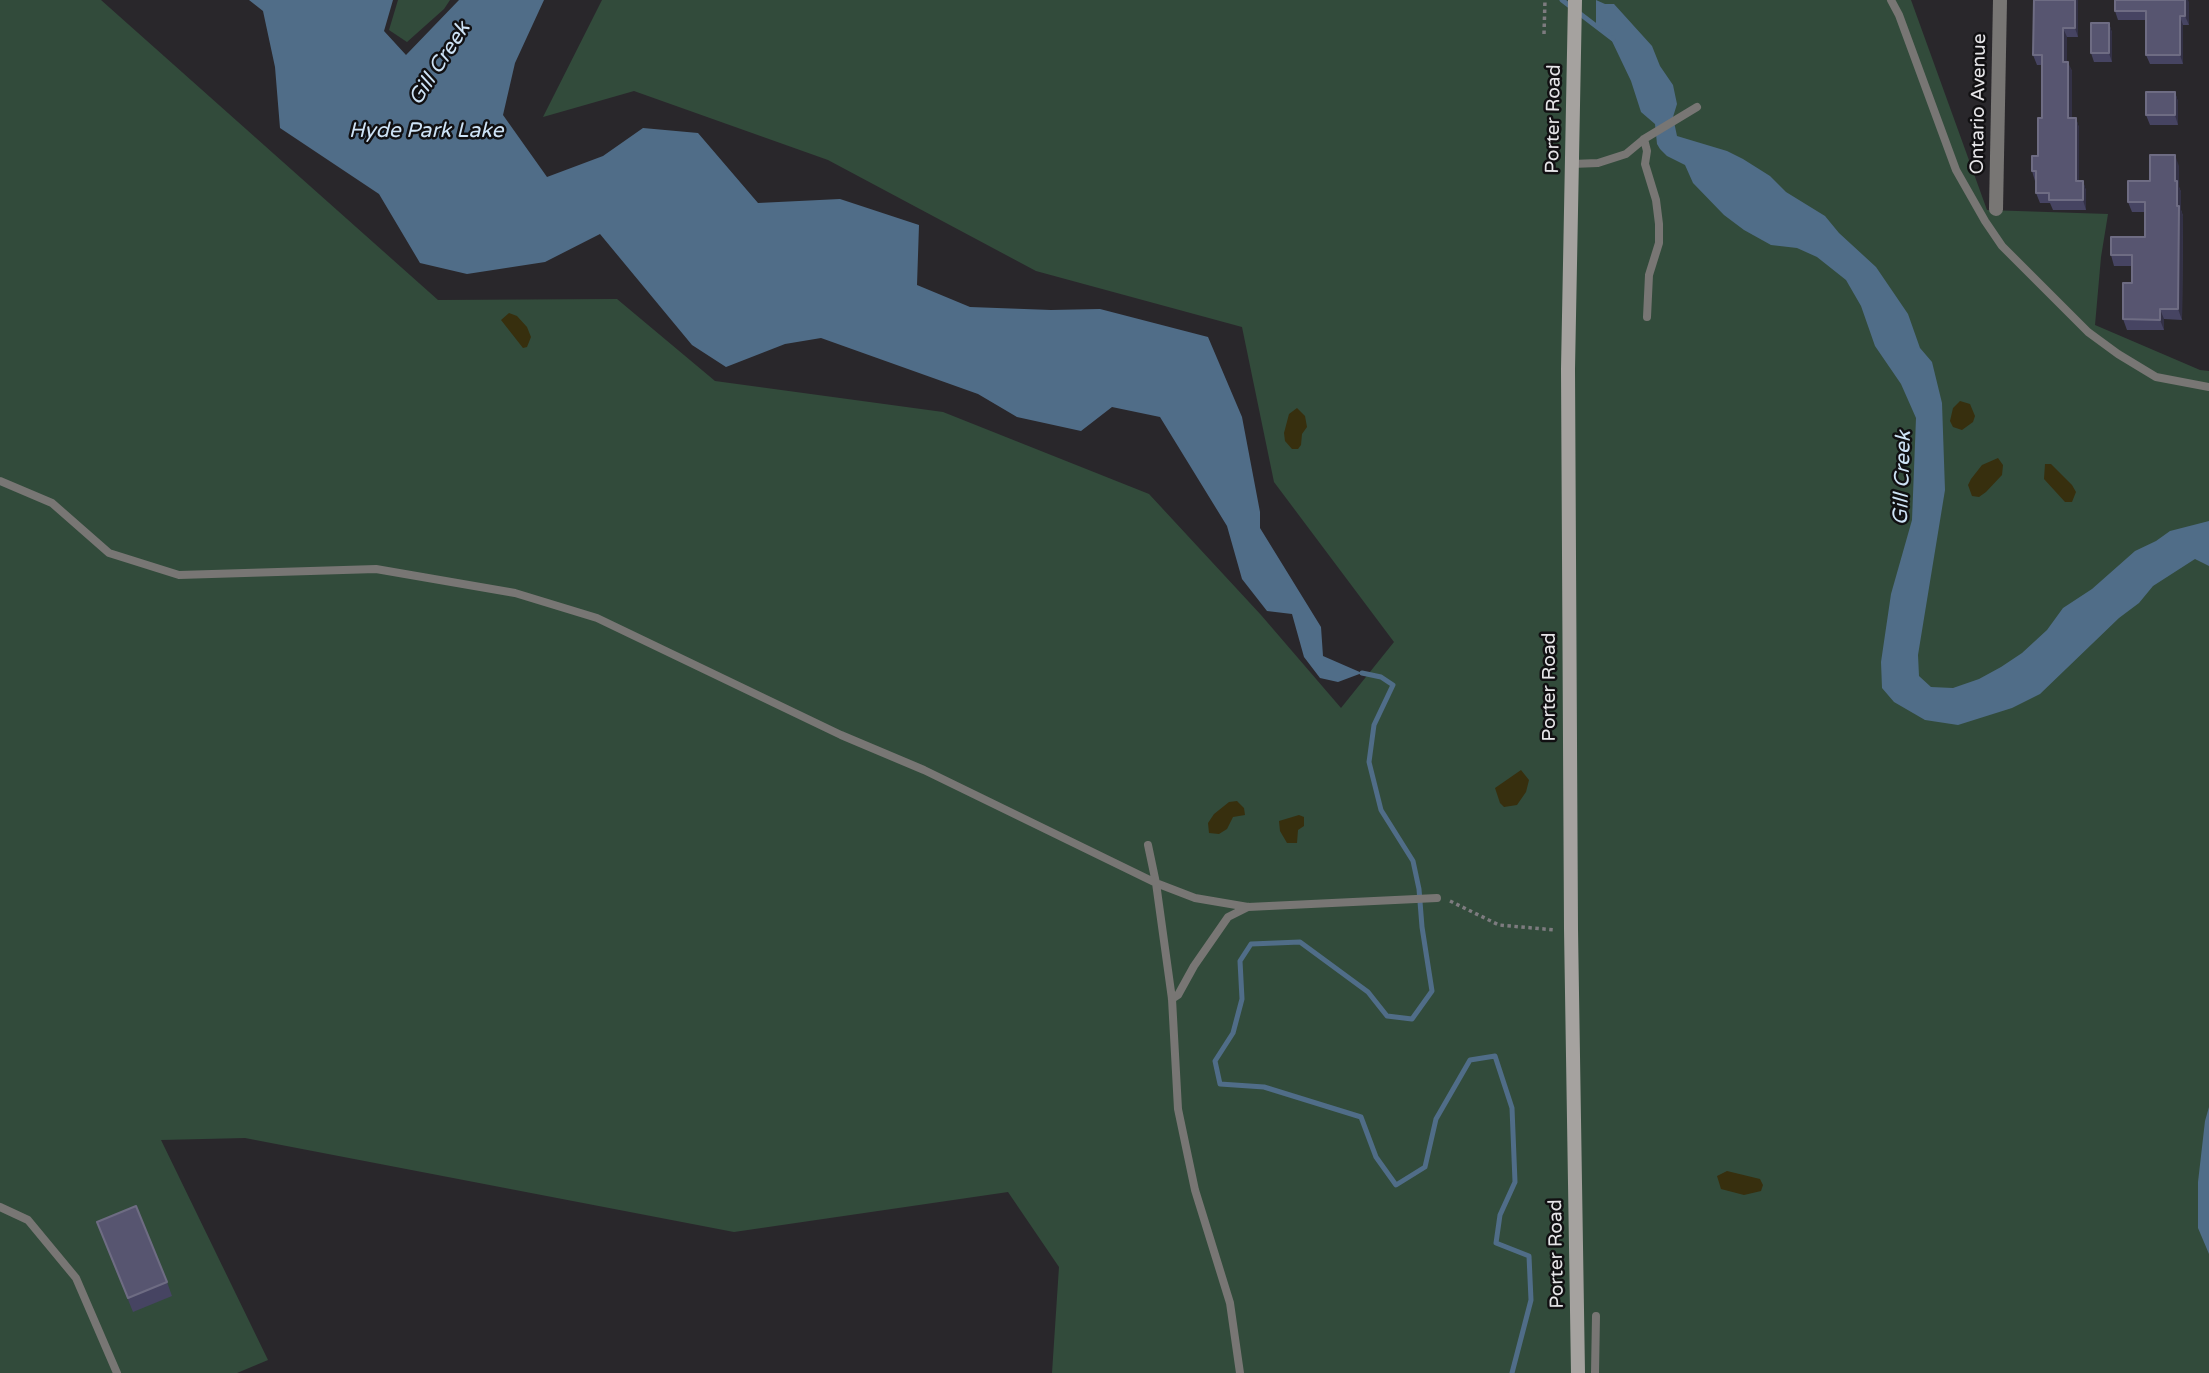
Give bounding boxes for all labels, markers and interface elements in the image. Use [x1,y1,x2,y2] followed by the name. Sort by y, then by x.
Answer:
[404,18,476,110] water label: Gill Creek
[1966,33,1992,175] street label: Ontario Avenue
[1542,64,1566,174] street label: Porter Road
[349,118,503,144] water label: Hyde Park Lake
[1889,430,1917,526] water label: Gill Creek
[1539,632,1561,742] street label: Porter Road
[1545,1199,1569,1309] street label: Porter Road

